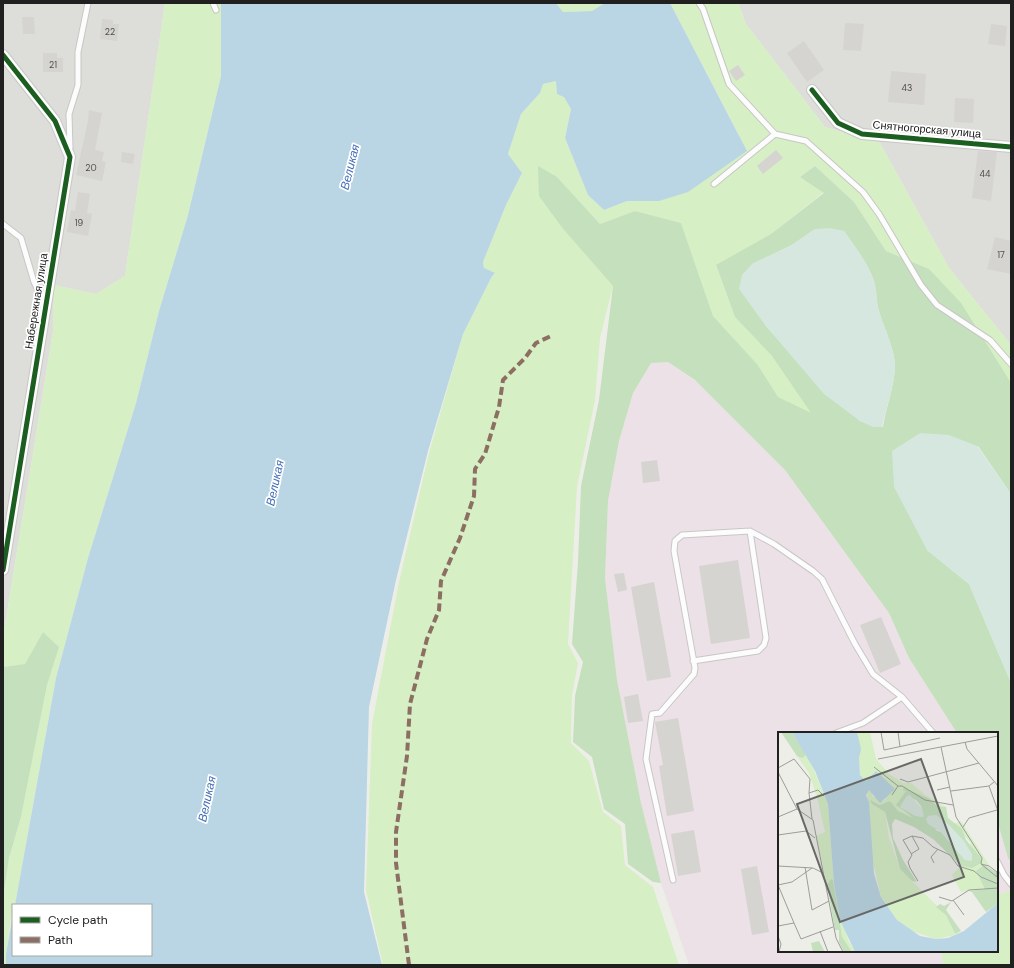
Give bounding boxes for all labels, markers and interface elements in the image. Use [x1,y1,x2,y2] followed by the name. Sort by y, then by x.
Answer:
[105,26,115,38] house number: 22
[49,59,57,71] house number: 21
[902,82,912,94] house number: 43
[872,117,983,141] street label: Снятногорская улица
[337,142,364,191] water label: Великая
[85,162,97,174] house number: 20
[980,168,991,180] house number: 44
[75,217,84,229] house number: 19
[997,249,1005,261] house number: 17
[21,251,51,350] street label: Набережная улица
[262,458,288,507] water label: Великая
[778,732,998,952] inset map
[194,774,220,823] water label: Великая
[12,904,152,956] legend
[48,912,108,928] text: Cycle path
[48,932,73,948] text: Path

